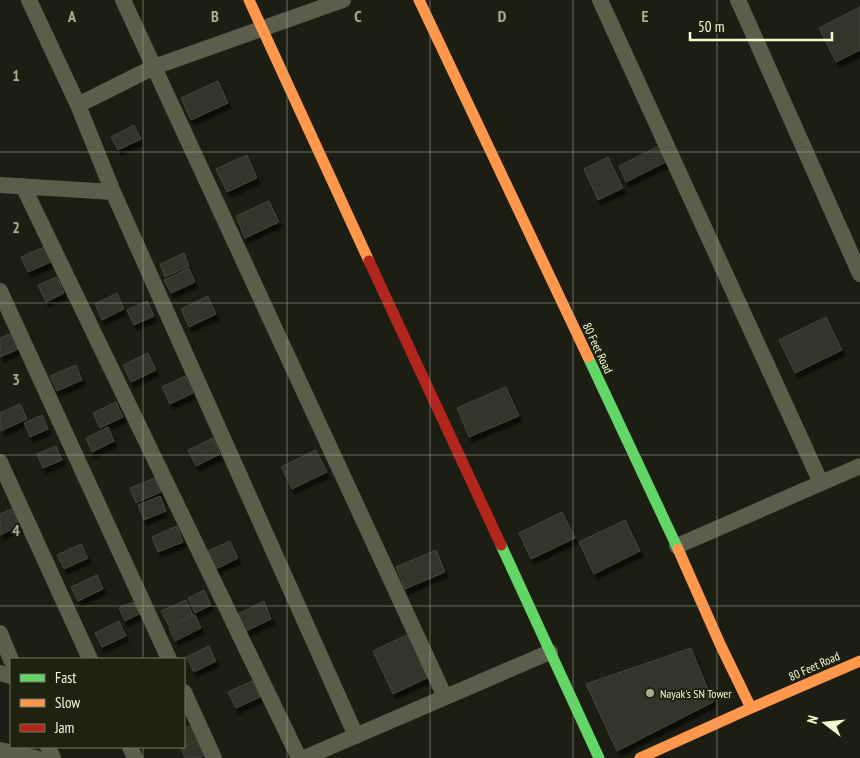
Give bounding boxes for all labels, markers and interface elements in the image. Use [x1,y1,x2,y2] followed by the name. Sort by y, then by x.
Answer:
[67,6,77,26] text: A
[211,6,219,26] text: B
[354,6,362,26] text: C
[498,6,507,26] text: D
[642,6,649,26] text: E
[690,10,832,42] scale bar
[698,17,724,36] text: 50 m
[12,65,20,85] text: 1
[12,217,20,237] text: 2
[580,320,616,376] street label: 80 Feet Road
[12,369,20,389] text: 3
[12,520,20,540] text: 4
[786,648,842,684] street label: 80 Feet Road
[10,658,185,748] legend
[55,668,76,687] text: Fast
[660,686,732,701] place label: Nayak's SN Tower
[644,687,656,699] marker: Nayak's SN Tower
[55,693,80,712] text: Slow
[800,698,850,748] north arrow
[803,713,822,726] text: N
[54,718,74,737] text: Jam

